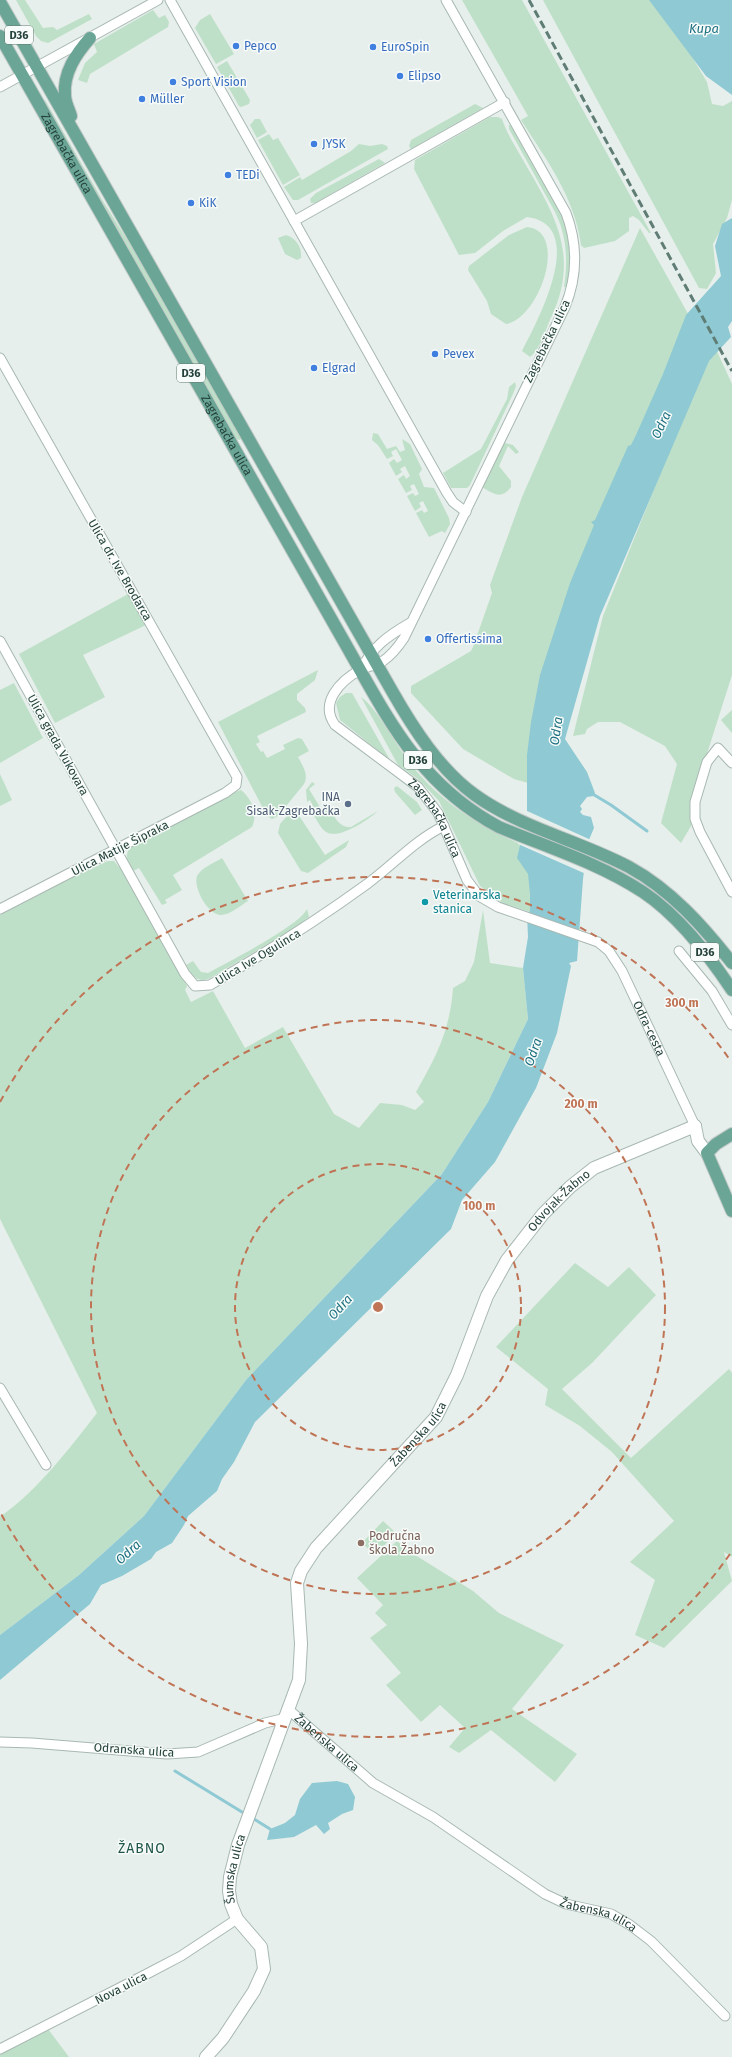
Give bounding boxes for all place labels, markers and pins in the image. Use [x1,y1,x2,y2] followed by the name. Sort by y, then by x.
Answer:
[244,39,277,53] place label: Pepco
[381,40,430,54] place label: EuroSpin
[231,41,241,51] marker: Pepco
[368,42,378,52] marker: EuroSpin
[408,69,441,83] place label: Elipso
[395,71,405,81] marker: Elipso
[181,75,247,89] place label: Sport Vision
[168,77,178,87] marker: Sport Vision
[150,92,185,106] place label: Müller
[137,94,147,104] marker: Müller
[322,137,347,151] place label: JYSK
[309,139,319,149] marker: JYSK
[236,168,260,182] place label: TEDi
[223,170,233,180] marker: TEDi
[199,196,217,210] place label: KiK
[186,198,196,208] marker: KiK
[443,347,474,361] place label: Pevex
[430,349,440,359] marker: Pevex
[322,361,356,375] place label: Elgrad
[309,363,319,373] marker: Elgrad
[436,632,502,646] place label: Offertissima
[423,634,433,644] marker: Offertissima
[247,790,340,818] place label: INA Sisak-Zagrebačka
[343,799,353,809] marker: INA Sisak-Zagrebačka
[433,888,501,916] place label: Veterinarska stanica
[420,897,430,907] marker: Veterinarska stanica
[371,1300,385,1314] centre of rings
[369,1529,435,1557] place label: Područna škola Žabno
[356,1538,366,1548] marker: Područna škola Žabno

